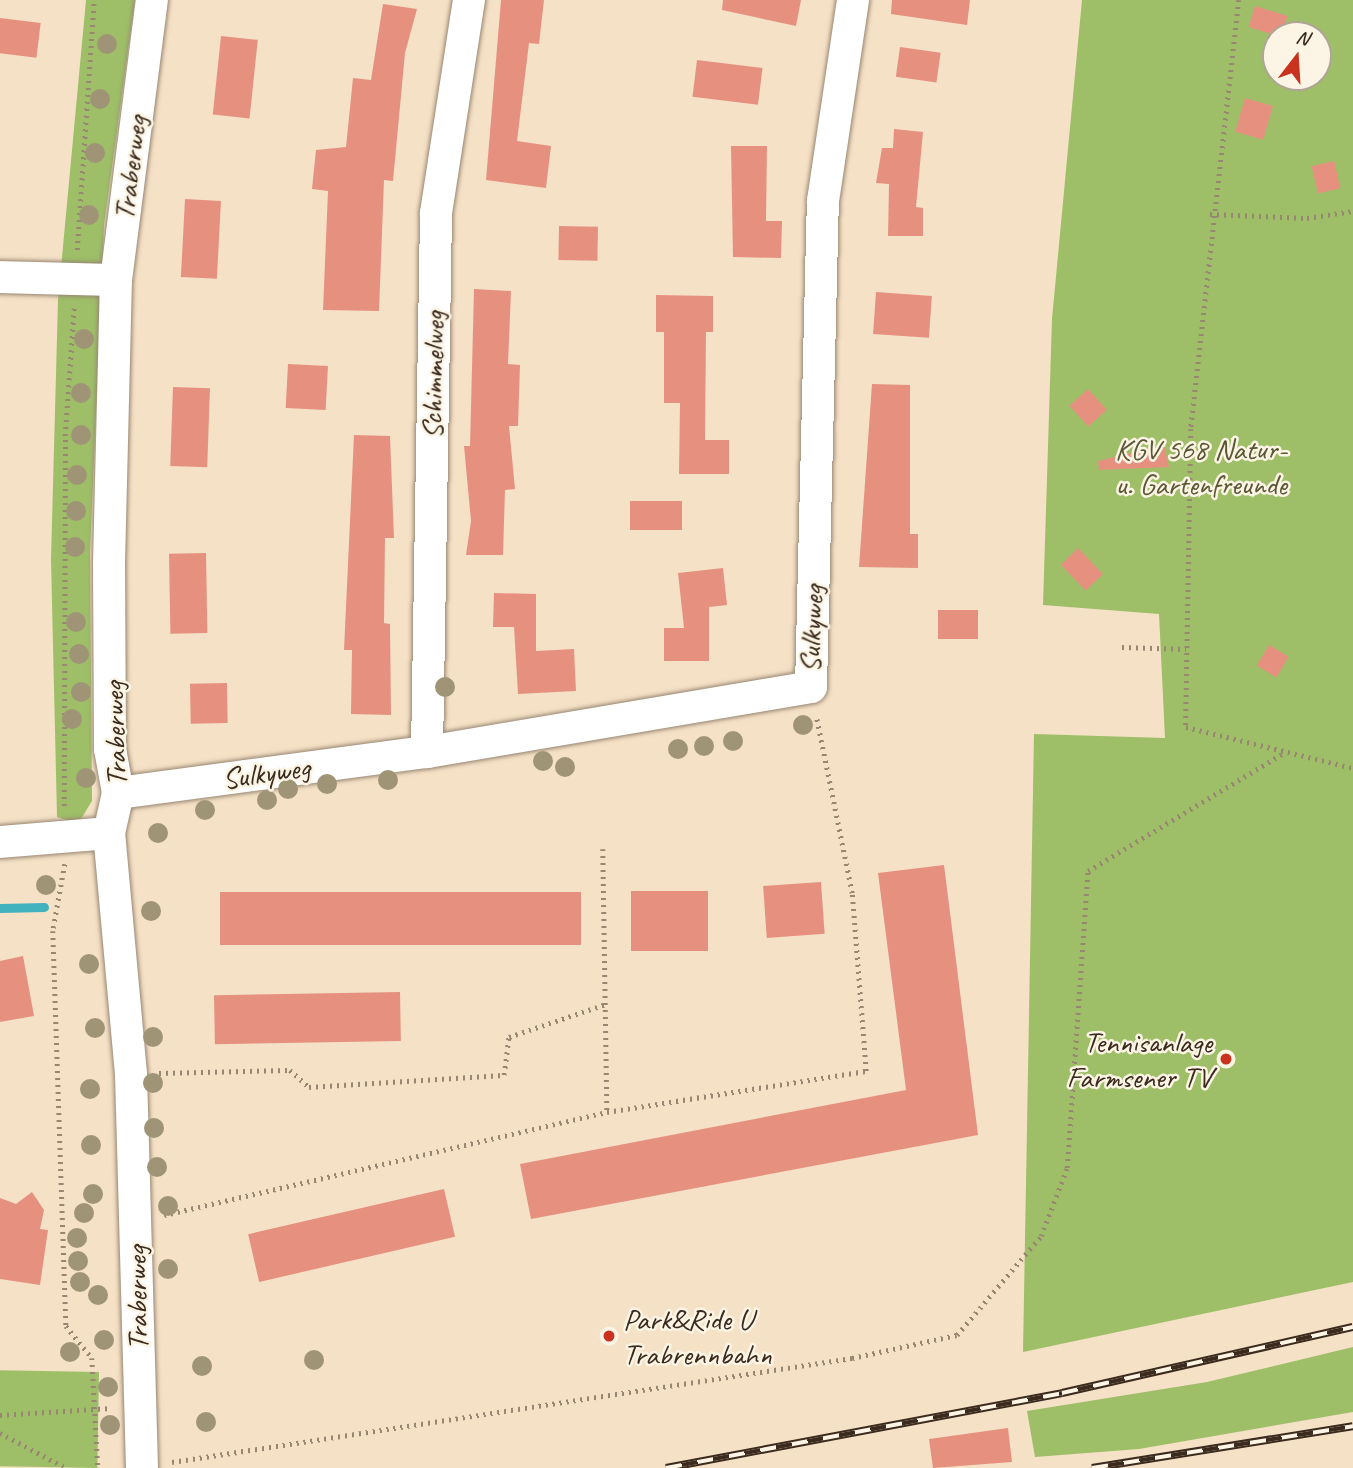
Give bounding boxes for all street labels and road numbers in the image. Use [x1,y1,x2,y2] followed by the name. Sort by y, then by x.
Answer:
[106,114,154,222] street label: Traberweg
[414,311,452,439] street label: Schimmelweg
[791,585,831,673] street label: Sulkyweg
[95,681,135,787] street label: Traberweg
[220,749,312,797] street label: Sulkyweg
[118,1245,156,1351] street label: Traberweg

